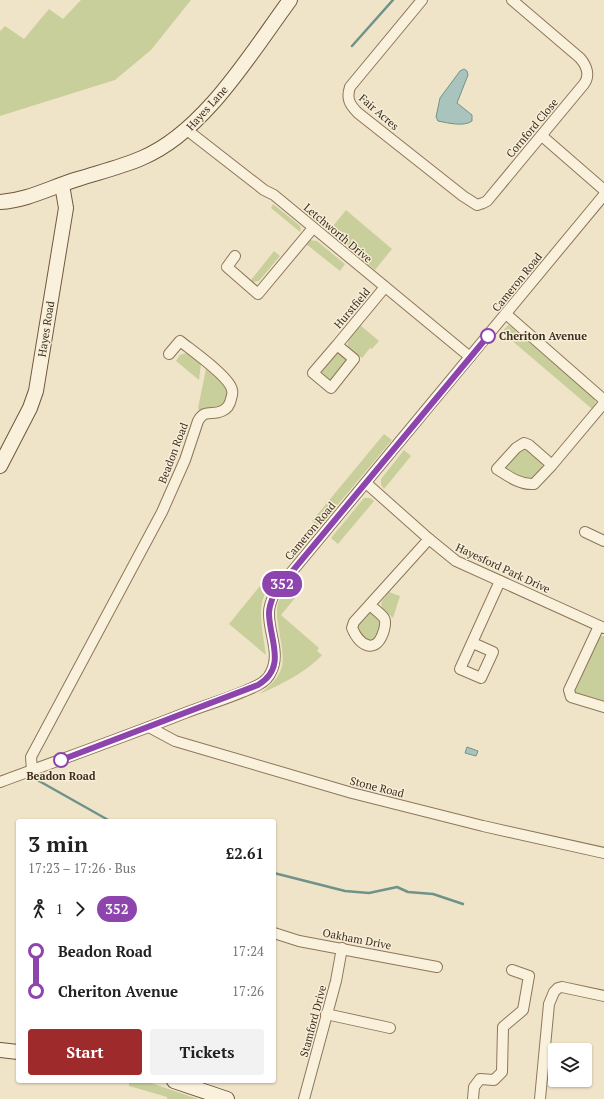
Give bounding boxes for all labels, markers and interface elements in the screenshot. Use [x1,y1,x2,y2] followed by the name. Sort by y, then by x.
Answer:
[183,82,231,133] street label: Hayes Lane
[356,91,402,133] street label: Fair Acres
[503,95,561,160] street label: Cornford Close
[301,200,375,266] street label: Letchworth Drive
[489,250,545,314] street label: Cameron Road
[331,285,373,331] street label: Hurstfield
[35,300,57,358] street label: Hayes Road
[480,328,496,344] marker: Cheriton Avenue
[499,329,587,343] place label: Cheriton Avenue
[155,421,191,485] street label: Beadon Road
[282,499,338,563] street label: Cameron Road
[453,540,553,596] street label: Hayesford Park Drive
[259,571,305,597] line badge: 352
[270,574,294,593] text: 352
[53,752,69,768] marker: Beadon Road
[26,769,96,783] place label: Beadon Road
[348,774,406,800] street label: Stone Road
[28,829,88,858] text: 3 min
[226,843,264,863] text: £2.61
[28,859,136,877] text: 17:23 – 17:26 · Bus
[28,898,50,920] icon: walk
[69,898,91,920] icon: forward
[105,899,129,918] text: 352
[56,900,63,918] text: 1
[321,925,393,953] street label: Oakham Drive
[58,941,152,961] text: Beadon Road
[232,942,264,960] text: 17:24
[58,981,178,1001] text: Cheriton Avenue
[232,982,264,1000] text: 17:26
[297,983,329,1059] street label: Stamford Drive
[28,1029,142,1075] button: Start
[150,1029,264,1075] button: Tickets
[548,1043,592,1087] map controls
[548,1043,592,1087] button: layers

